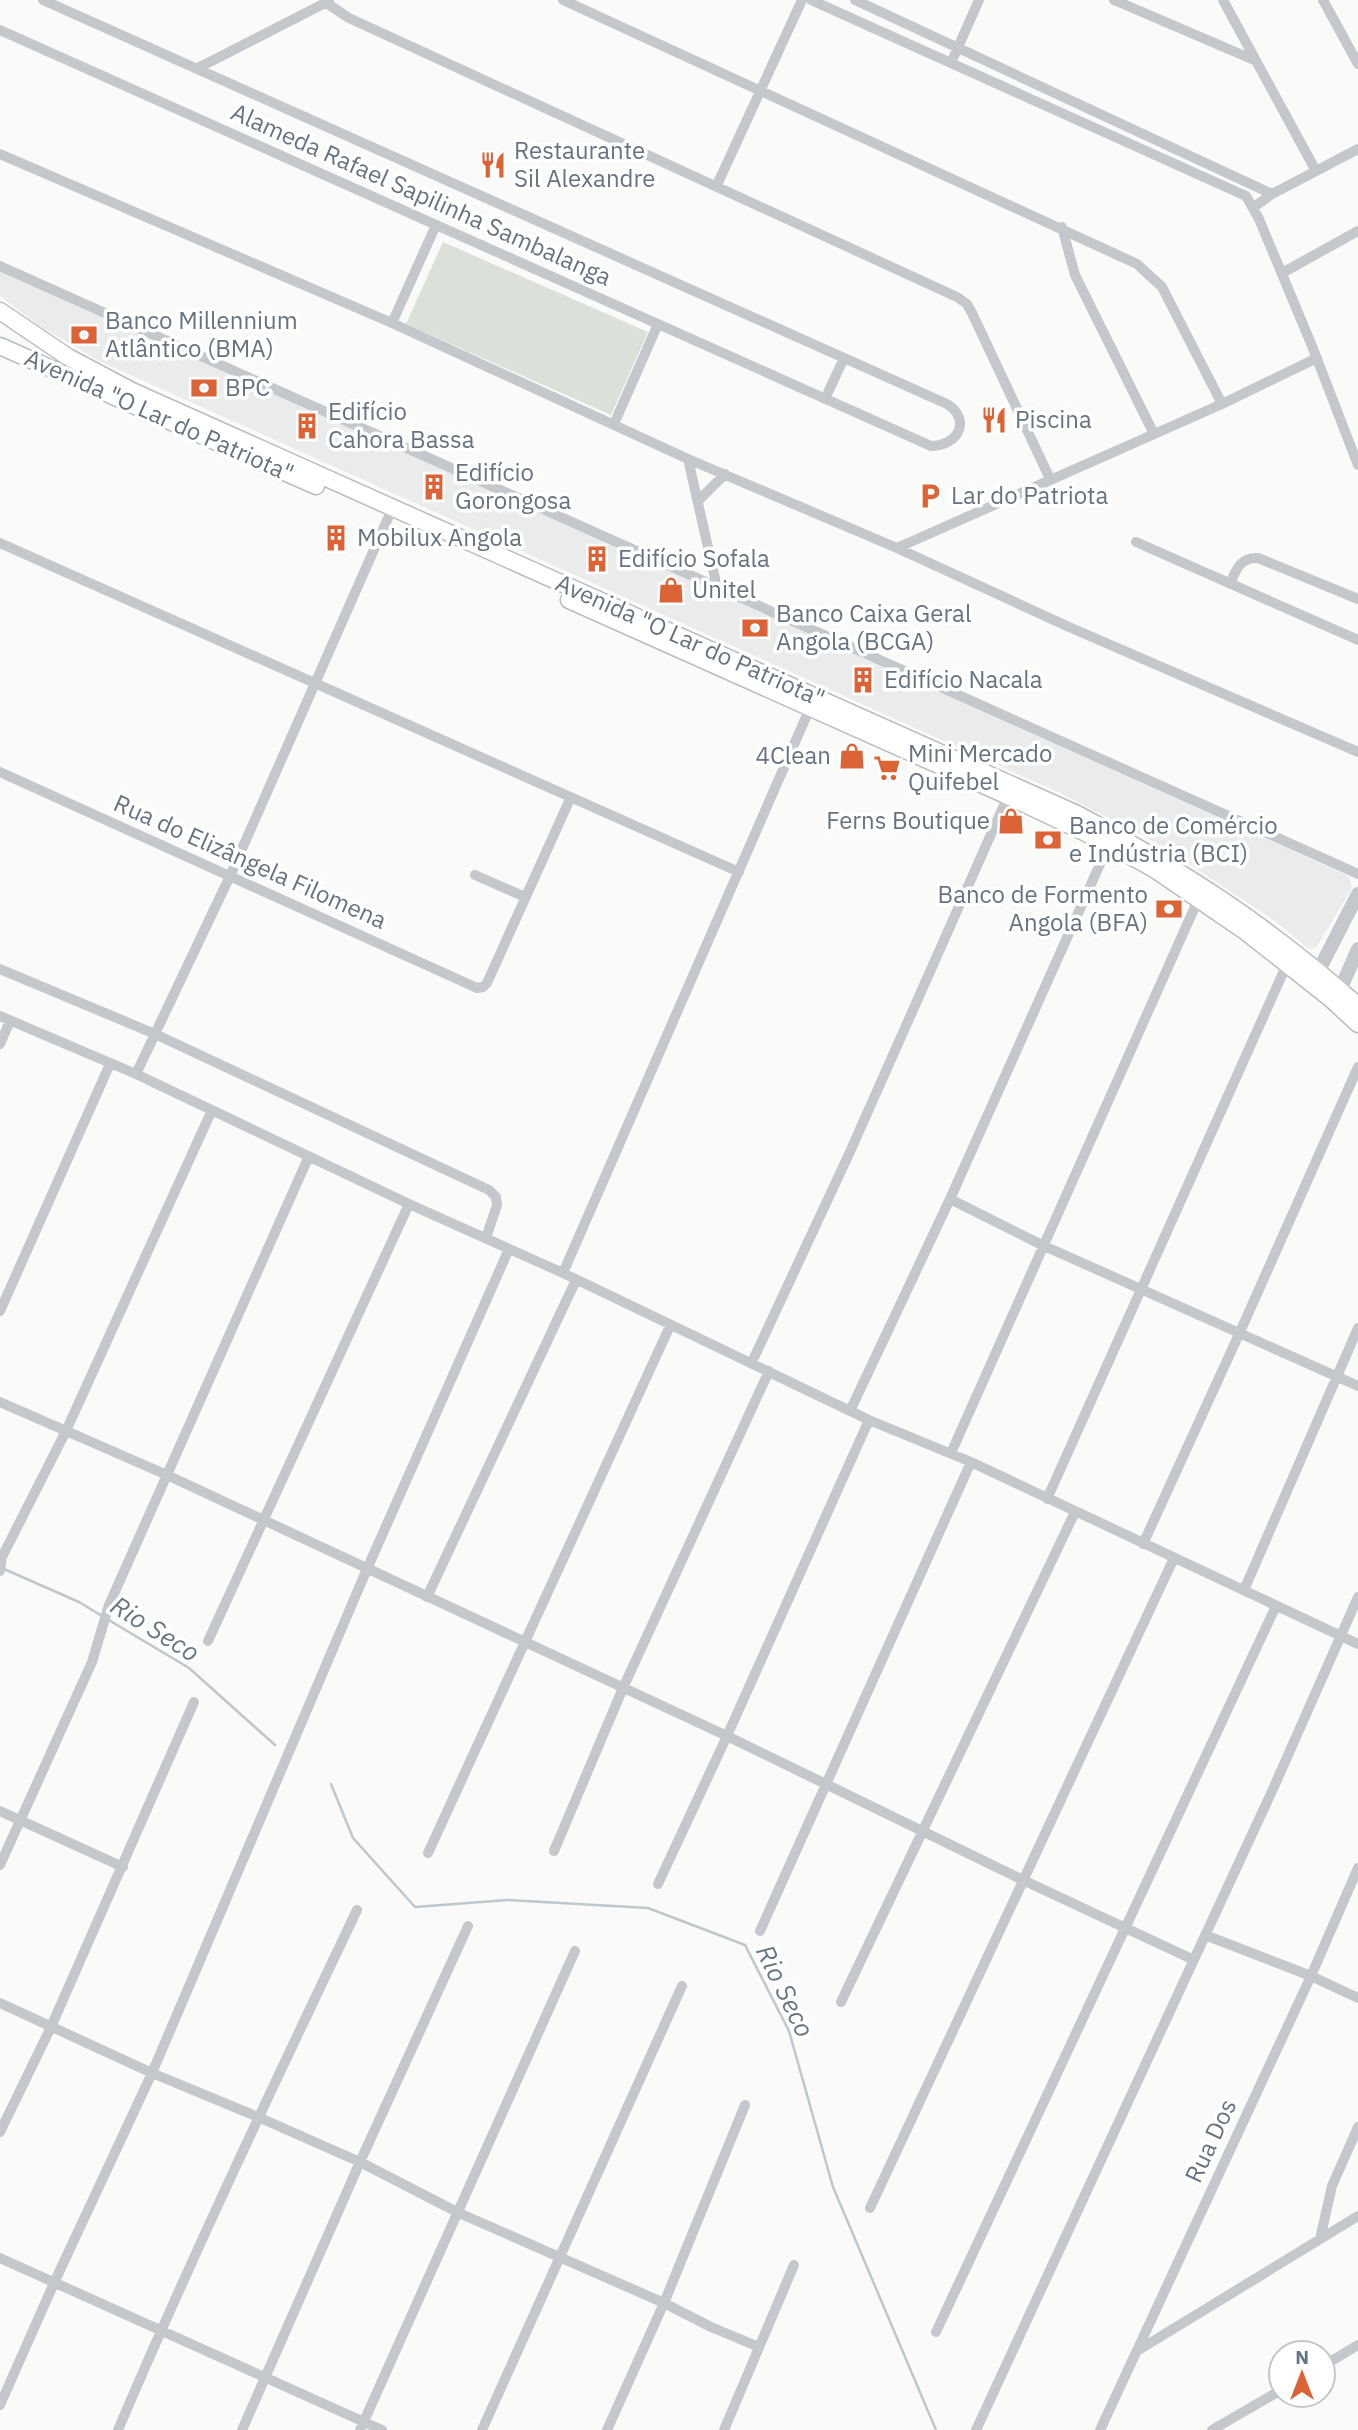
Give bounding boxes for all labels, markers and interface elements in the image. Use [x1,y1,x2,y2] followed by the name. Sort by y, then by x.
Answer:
[226,95,617,293] street label: Alameda Rafael Sapilinha Sambalanga
[514,134,655,194] place label: Restaurante Sil Alexandre
[478,150,508,180] restaurant icon: Restaurante Sil Alexandre
[105,304,298,364] place label: Banco Millennium Atlântico (BMA)
[69,320,99,350] bank icon: Banco Millennium Atlântico (BMA)
[20,341,299,489] street label: Avenida "O Lar do Patriota"
[225,371,270,403] place label: BPC
[189,373,219,403] bank icon: BPC
[328,395,475,455] place label: Edifício Cahora Bassa
[1015,403,1092,435] place label: Piscina
[979,405,1009,435] restaurant icon: Piscina
[292,411,322,441] building icon: Edifício Cahora Bassa
[455,456,572,516] place label: Edifício Gorongosa
[419,472,449,502] building icon: Edifício Gorongosa
[951,479,1109,511] place label: Lar do Patriota
[915,481,945,511] parking icon: Lar do Patriota
[357,521,522,553] place label: Mobilux Angola
[321,523,351,553] building icon: Mobilux Angola
[618,542,770,574] place label: Edifício Sofala
[582,544,612,574] building icon: Edifício Sofala
[551,566,830,714] street label: Avenida "O Lar do Patriota"
[692,573,756,605] place label: Unitel
[656,575,686,605] shop icon: Unitel
[776,597,971,657] place label: Banco Caixa Geral Angola (BCGA)
[740,613,770,643] bank icon: Banco Caixa Geral Angola (BCGA)
[884,663,1043,695] place label: Edifício Nacala
[848,665,878,695] building icon: Edifício Nacala
[908,737,1052,797] place label: Mini Mercado Quifebel
[756,739,831,771] place label: 4Clean
[837,741,867,771] shop icon: 4Clean
[872,753,902,783] supermarket icon: Mini Mercado Quifebel
[109,786,392,936] street label: Rua do Elizângela Filomena
[826,804,990,836] place label: Ferns Boutique
[996,806,1026,836] shop icon: Ferns Boutique
[1069,809,1278,869] place label: Banco de Comércio e Indústria (BCI)
[1033,825,1063,855] bank icon: Banco de Comércio e Indústria (BCI)
[937,878,1148,938] place label: Banco de Formento Angola (BFA)
[1154,894,1184,924] bank icon: Banco de Formento Angola (BFA)
[105,1588,206,1669] water label: Rio Seco
[749,1939,823,2042] water label: Rio Seco
[1177,2094,1243,2188] street label: Rua Dos
[1267,2339,1337,2409] north arrow
[1295,2345,1309,2369] text: N

